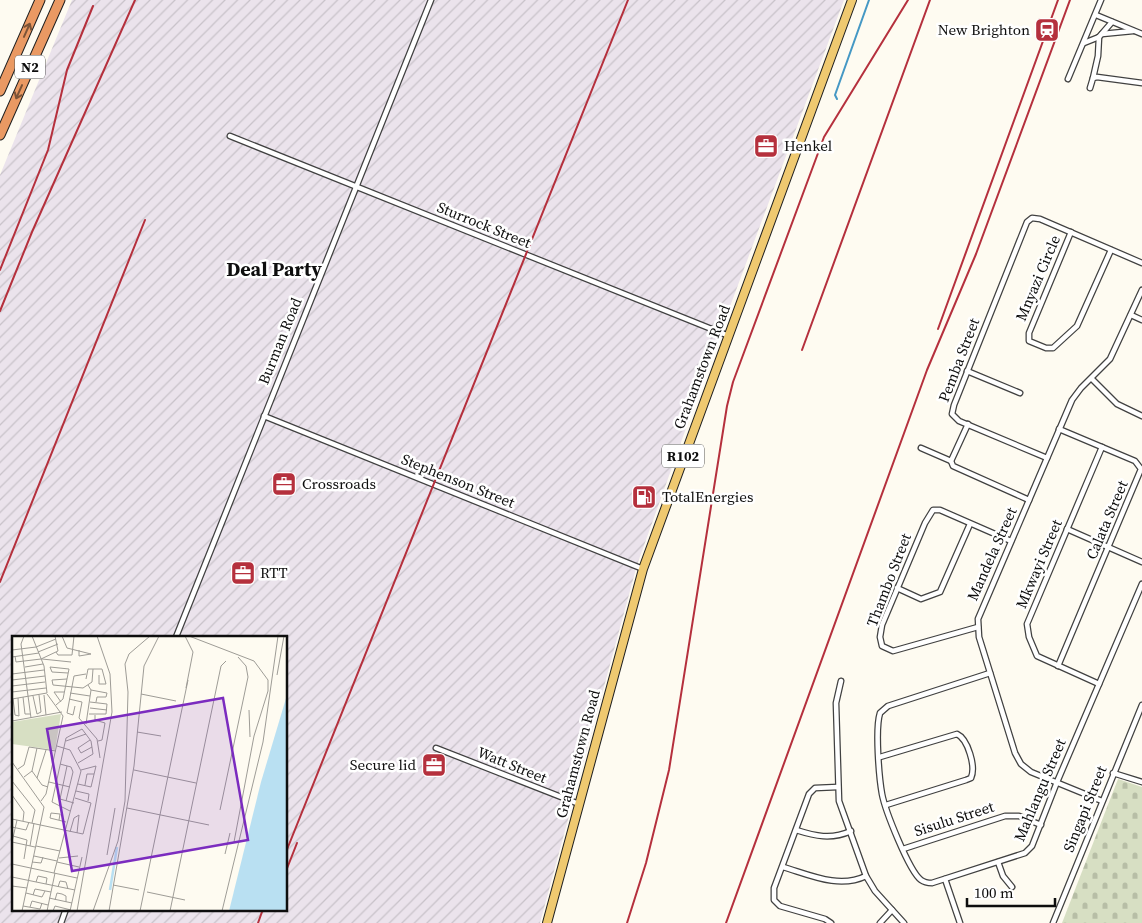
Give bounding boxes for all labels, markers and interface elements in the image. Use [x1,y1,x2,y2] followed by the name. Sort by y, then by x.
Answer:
[1034,17,1060,43] station icon: New Brighton
[938,19,1030,40] place label: New Brighton
[23,23,32,38] one-way arrow
[15,56,45,78] road number: N2
[13,84,23,99] one-way arrow
[753,133,779,159] office icon: Henkel
[784,135,833,156] place label: Henkel
[434,196,534,253] street label: Sturrock Street
[1010,231,1065,324] street label: Mnyazi Circle
[226,255,322,283] district label: Deal Party
[253,294,307,387] street label: Burman Road
[668,301,735,432] street label: Grahamstown Road
[933,315,984,405] street label: Pemba Street
[662,444,704,468] road number: R102
[398,448,518,513] street label: Stephenson Street
[271,471,297,497] office icon: Crossroads
[302,473,376,494] place label: Crossroads
[1080,477,1133,562] street label: Calata Street
[631,484,657,510] fuel station icon: TotalEnergies
[662,486,753,507] place label: TotalEnergies
[962,504,1022,604] street label: Mandela Street
[1010,516,1067,612] street label: Mkwayi Street
[861,530,916,629] street label: Thambo Street
[230,560,256,586] office icon: RTT
[260,562,288,583] place label: RTT
[12,636,288,910] inset map
[550,687,605,820] street label: Grahamstown Road
[1008,735,1071,844] street label: Mahlangu Street
[474,741,550,788] street label: Watt Street
[421,752,447,778] office icon: Secure lid
[350,754,416,775] place label: Secure lid
[1058,762,1111,855] street label: Singapi Street
[911,796,997,841] street label: Sisulu Street
[967,876,1054,908] scale bar
[974,882,1014,903] text: 100 m

